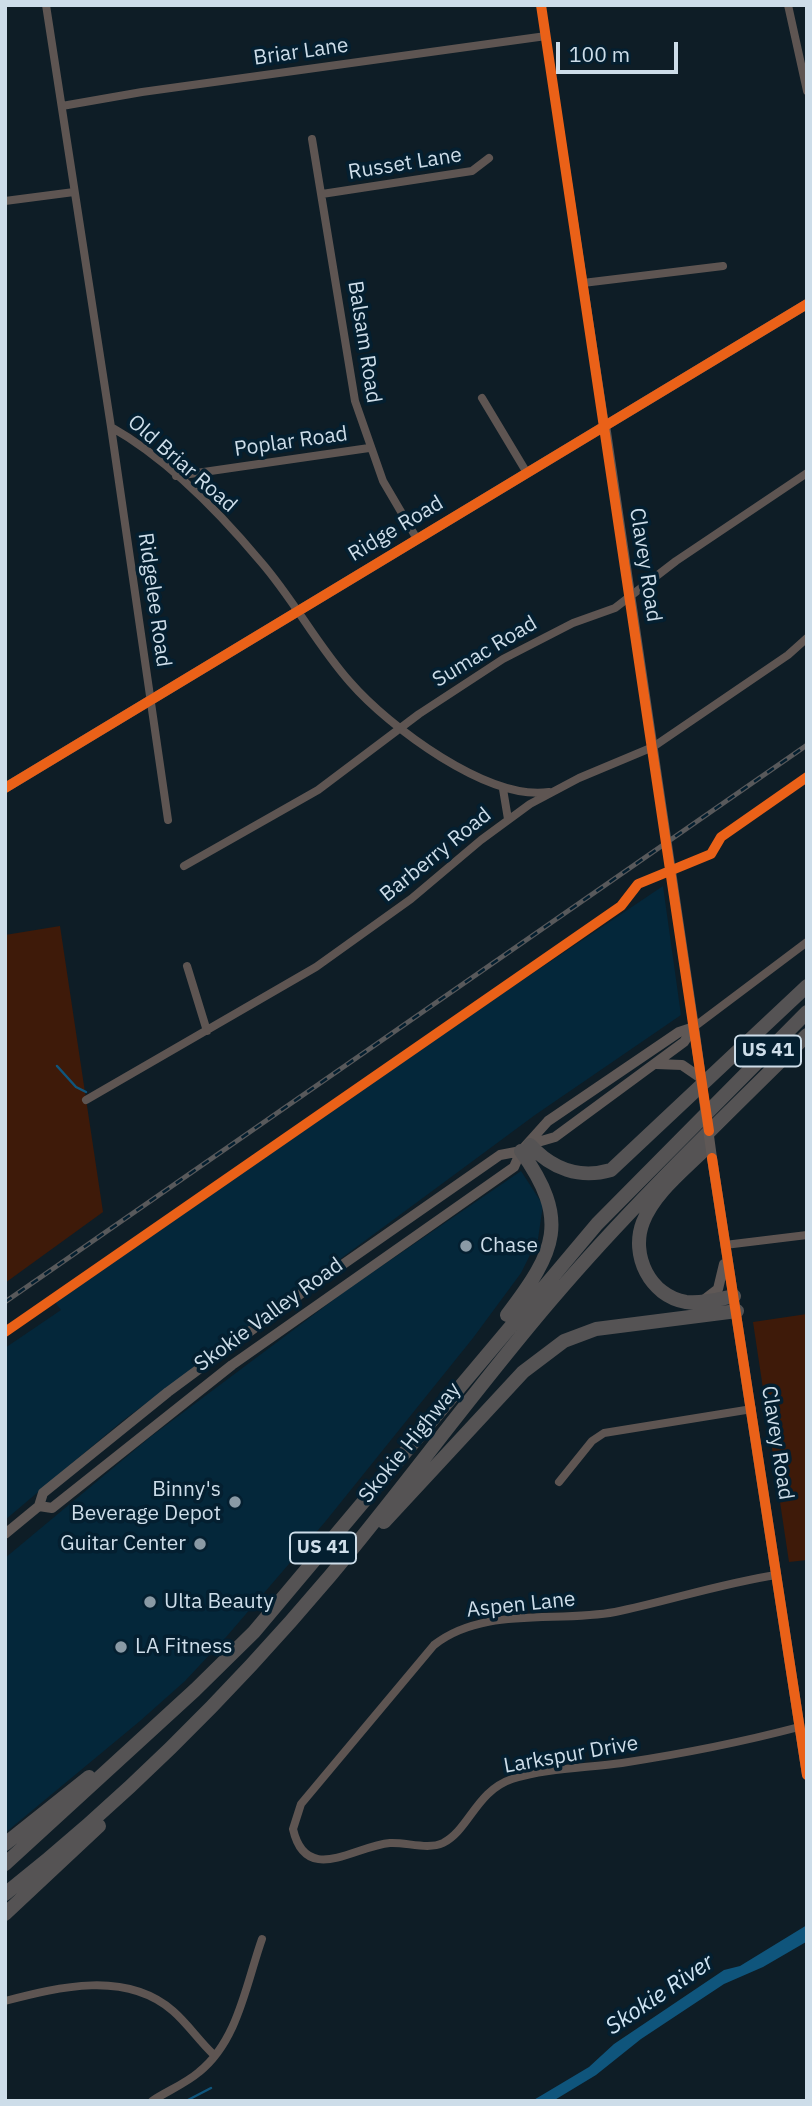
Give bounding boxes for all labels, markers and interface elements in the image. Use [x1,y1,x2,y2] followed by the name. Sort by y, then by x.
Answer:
[560,28,682,72] scale bar
[252,33,350,71] street label: Briar Lane
[569,40,630,68] text: 100 m
[346,143,464,185] street label: Russet Lane
[342,279,386,405] street label: Balsam Road
[122,410,242,518] street label: Old Briar Road
[233,422,349,462] street label: Poplar Road
[344,491,448,567] street label: Ridge Road
[624,506,666,624] street label: Clavey Road
[132,531,176,669] street label: Ridgelee Road
[428,611,542,693] street label: Sumac Road
[375,803,497,907] street label: Barberry Road
[735,1036,801,1066] road number: US 41
[480,1233,538,1259] place label: Chase
[458,1238,474,1254] marker: Chase
[190,1253,348,1377] street label: Skokie Valley Road
[354,1378,466,1508] street label: Skokie Highway
[756,1384,798,1502] street label: Clavey Road
[71,1477,221,1527] place label: Binny's Beverage Depot
[227,1494,243,1510] marker: Binny's Beverage Depot
[60,1531,186,1557] place label: Guitar Center
[290,1532,356,1564] road number: US 41
[192,1536,208,1552] marker: Guitar Center
[465,1587,577,1623] street label: Aspen Lane
[164,1589,274,1615] place label: Ulta Beauty
[142,1594,158,1610] marker: Ulta Beauty
[135,1634,232,1660] place label: LA Fitness
[113,1639,129,1655] marker: LA Fitness
[502,1731,640,1779] street label: Larkspur Drive
[601,1949,719,2041] water label: Skokie River

